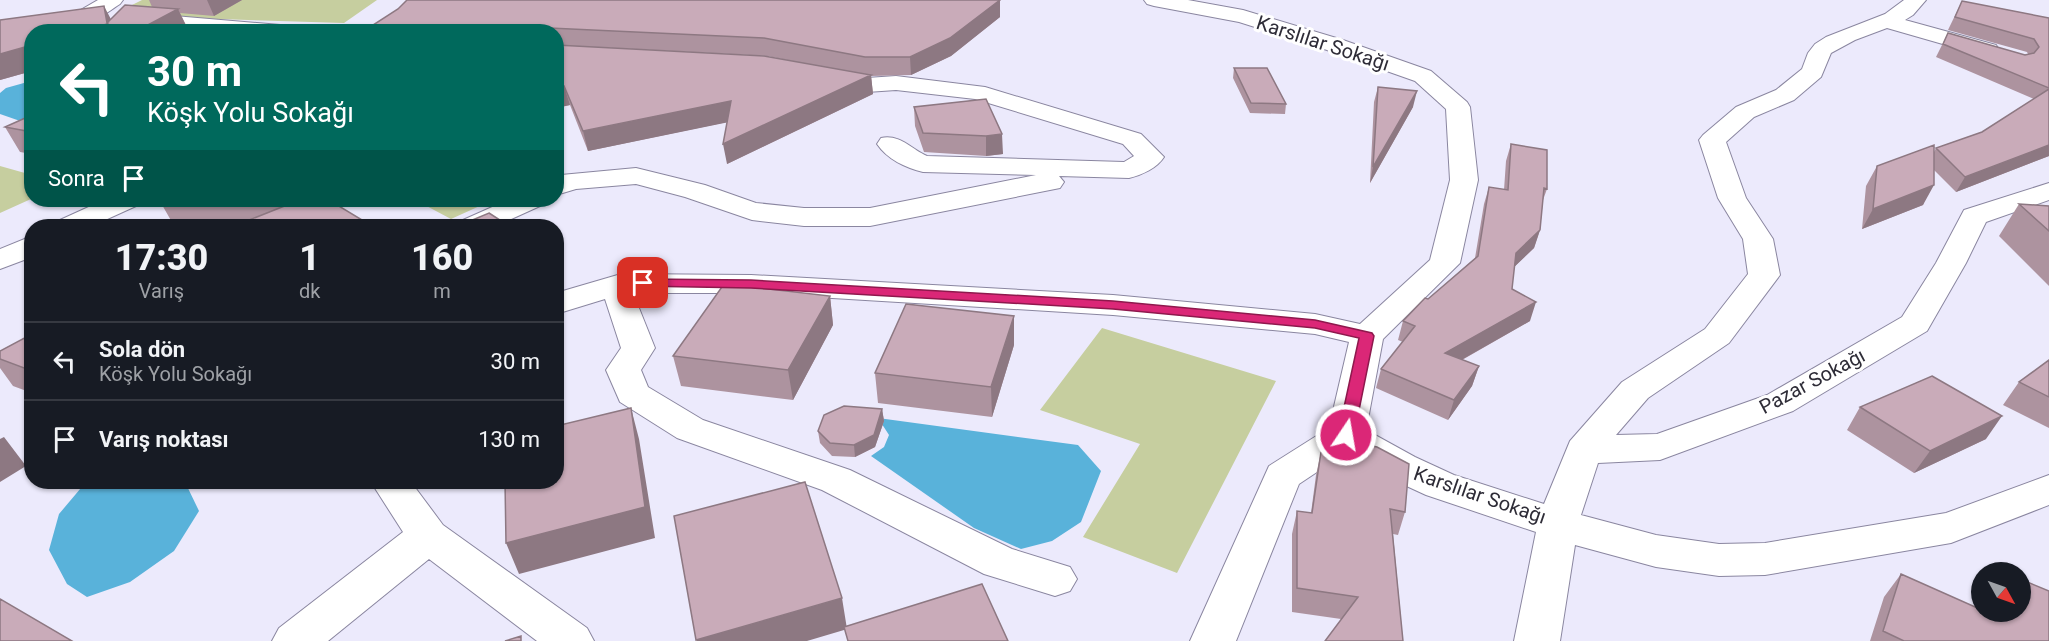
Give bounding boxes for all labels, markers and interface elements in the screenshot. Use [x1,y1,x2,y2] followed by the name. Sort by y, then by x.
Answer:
[1254,10,1392,76] street label: Karslılar Sokağı
[147,47,242,96] text: 30 m
[48,48,126,126] icon: left
[147,97,354,129] text: Köşk Yolu Sokağı
[117,162,150,195] icon: arrive
[48,166,105,191] text: Sonra
[115,237,208,279] text: 17:30
[299,237,320,279] text: 1
[411,237,473,279] text: 160
[617,257,668,308] pin
[626,266,659,299] icon: arrive
[139,279,184,303] text: Varış
[299,279,320,303] text: dk
[433,279,451,303] text: m
[99,337,185,362] text: Sola dön
[1755,343,1869,419] street label: Pazar Sokağı
[48,345,81,378] icon: left
[491,349,540,374] text: 30 m
[99,362,252,386] text: Köşk Yolu Sokağı
[1314,403,1378,467] position arrow
[48,423,81,456] icon: arrive
[99,427,229,452] text: Varış noktası
[478,427,540,452] text: 130 m
[1411,461,1549,529] street label: Karslılar Sokağı
[1971,562,2031,622] north arrow
[1971,562,2031,622] map controls

